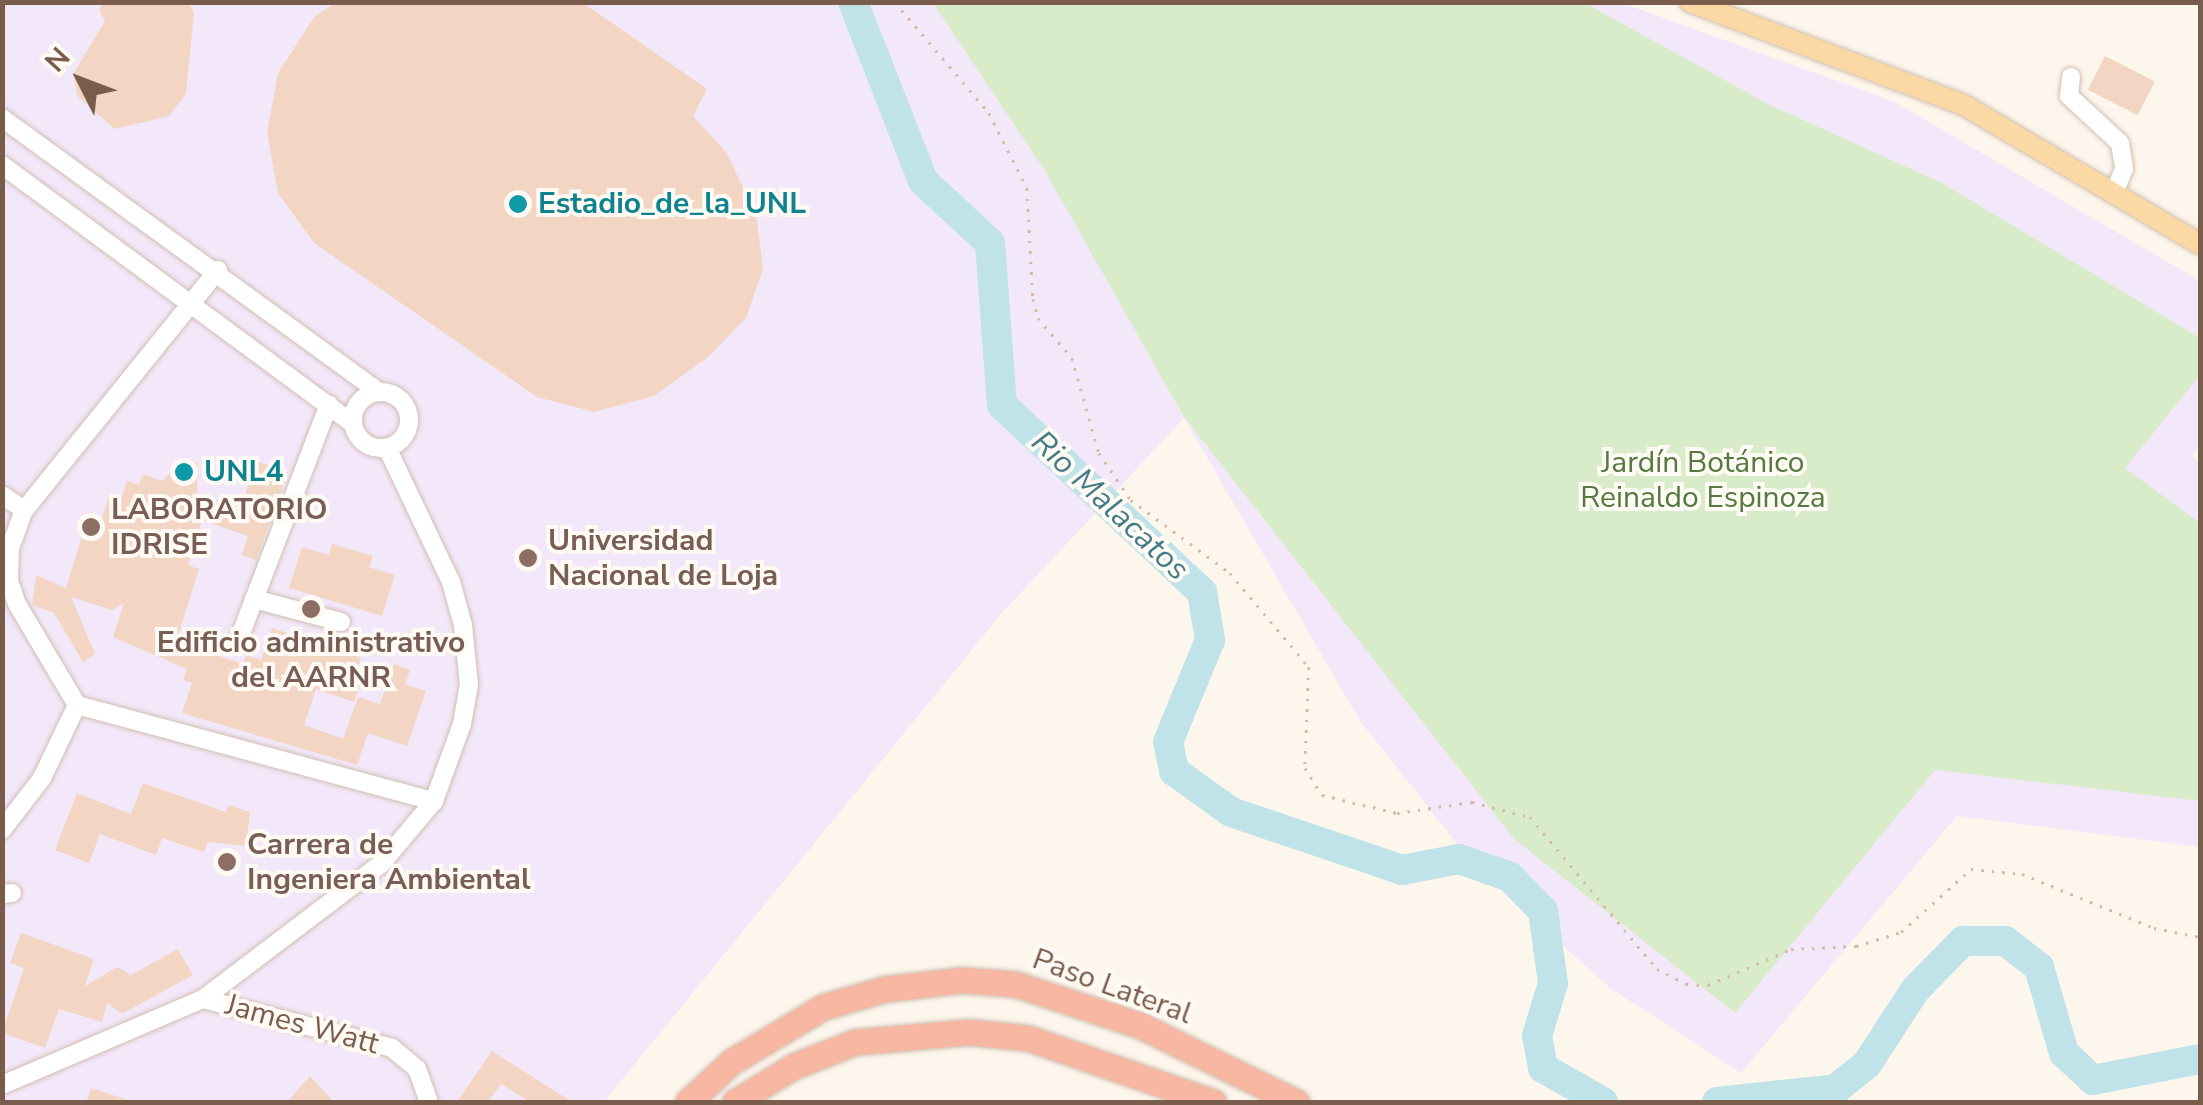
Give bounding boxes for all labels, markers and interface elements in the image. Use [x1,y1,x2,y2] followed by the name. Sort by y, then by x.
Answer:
[30,30,130,130] north arrow
[37,39,79,80] text: N
[538,186,806,222] place label: Estadio_de_la_UNL
[507,193,529,215] marker: Estadio_de_la_UNL
[1023,423,1197,589] water label: Rio Malacatos
[1580,445,1826,516] park label: Jardín Botánico Reinaldo Espinoza
[204,454,283,490] place label: UNL4
[173,461,195,483] marker: UNL4
[111,492,328,562] place label: LABORATORIO IDRISE
[80,516,102,538] marker: LABORATORIO IDRISE
[548,523,778,594] place label: Universidad Nacional de Loja
[517,547,539,569] marker: Universidad Nacional de Loja
[300,598,322,620] marker: Edificio administrativo del AARNR
[157,625,465,696] place label: Edificio administrativo del AARNR
[247,827,531,898] place label: Carrera de Ingeniera Ambiental
[216,851,238,873] marker: Carrera de Ingeniera Ambiental
[1027,942,1197,1032] street label: Paso Lateral
[221,987,383,1063] street label: James Watt

